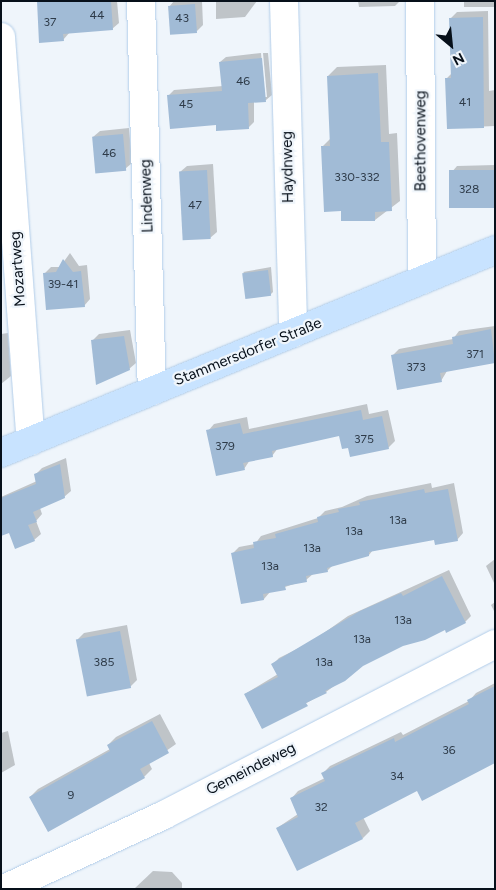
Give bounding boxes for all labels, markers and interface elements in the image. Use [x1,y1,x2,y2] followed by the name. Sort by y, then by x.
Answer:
[90,9,104,23] house number: 44
[175,12,189,26] house number: 43
[44,16,56,30] house number: 37
[426,20,476,70] north arrow
[450,49,467,69] text: N
[236,75,250,89] house number: 46
[412,91,430,191] street label: Beethovenweg
[459,96,471,110] house number: 41
[179,98,193,112] house number: 45
[278,131,298,203] street label: Haydnweg
[102,147,116,161] house number: 46
[137,159,157,233] street label: Lindenweg
[334,171,380,185] house number: 330-332
[459,183,479,197] house number: 328
[188,199,202,213] house number: 47
[6,231,30,307] street label: Mozartweg
[48,278,78,292] house number: 39-41
[172,314,324,390] street label: Stammersdorfer Straße
[466,348,484,362] house number: 371
[406,361,426,375] house number: 373
[354,433,374,447] house number: 375
[215,440,235,454] house number: 379
[389,514,407,528] house number: 13a
[345,525,363,539] house number: 13a
[303,542,321,556] house number: 13a
[261,560,279,574] house number: 13a
[394,614,412,628] house number: 13a
[353,633,371,647] house number: 13a
[94,656,114,670] house number: 385
[315,656,333,670] house number: 13a
[203,739,299,799] street label: Gemeindeweg
[442,744,456,758] house number: 36
[390,770,404,784] house number: 34
[68,789,74,803] house number: 9
[314,801,328,815] house number: 32

